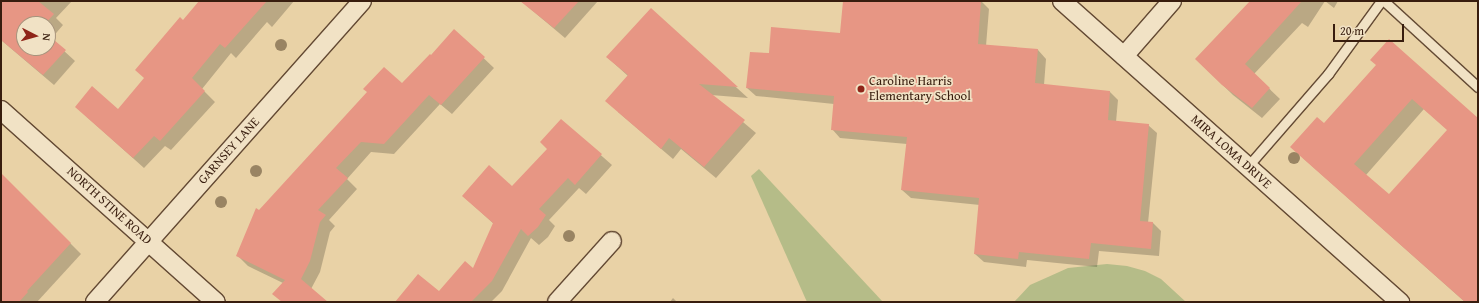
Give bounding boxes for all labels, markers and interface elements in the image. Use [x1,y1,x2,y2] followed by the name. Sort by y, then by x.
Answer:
[16,16,56,56] north arrow
[1335,16,1406,42] scale bar
[1340,22,1364,39] text: 20 m
[39,33,55,42] text: N
[869,74,971,105] place label: Caroline Harris Elementary School
[856,84,866,94] marker: Caroline Harris Elementary School
[1188,112,1274,192] street label: MIRA LOMA DRIVE
[195,114,263,188] street label: GARNSEY LANE
[63,164,155,248] street label: NORTH STINE ROAD

